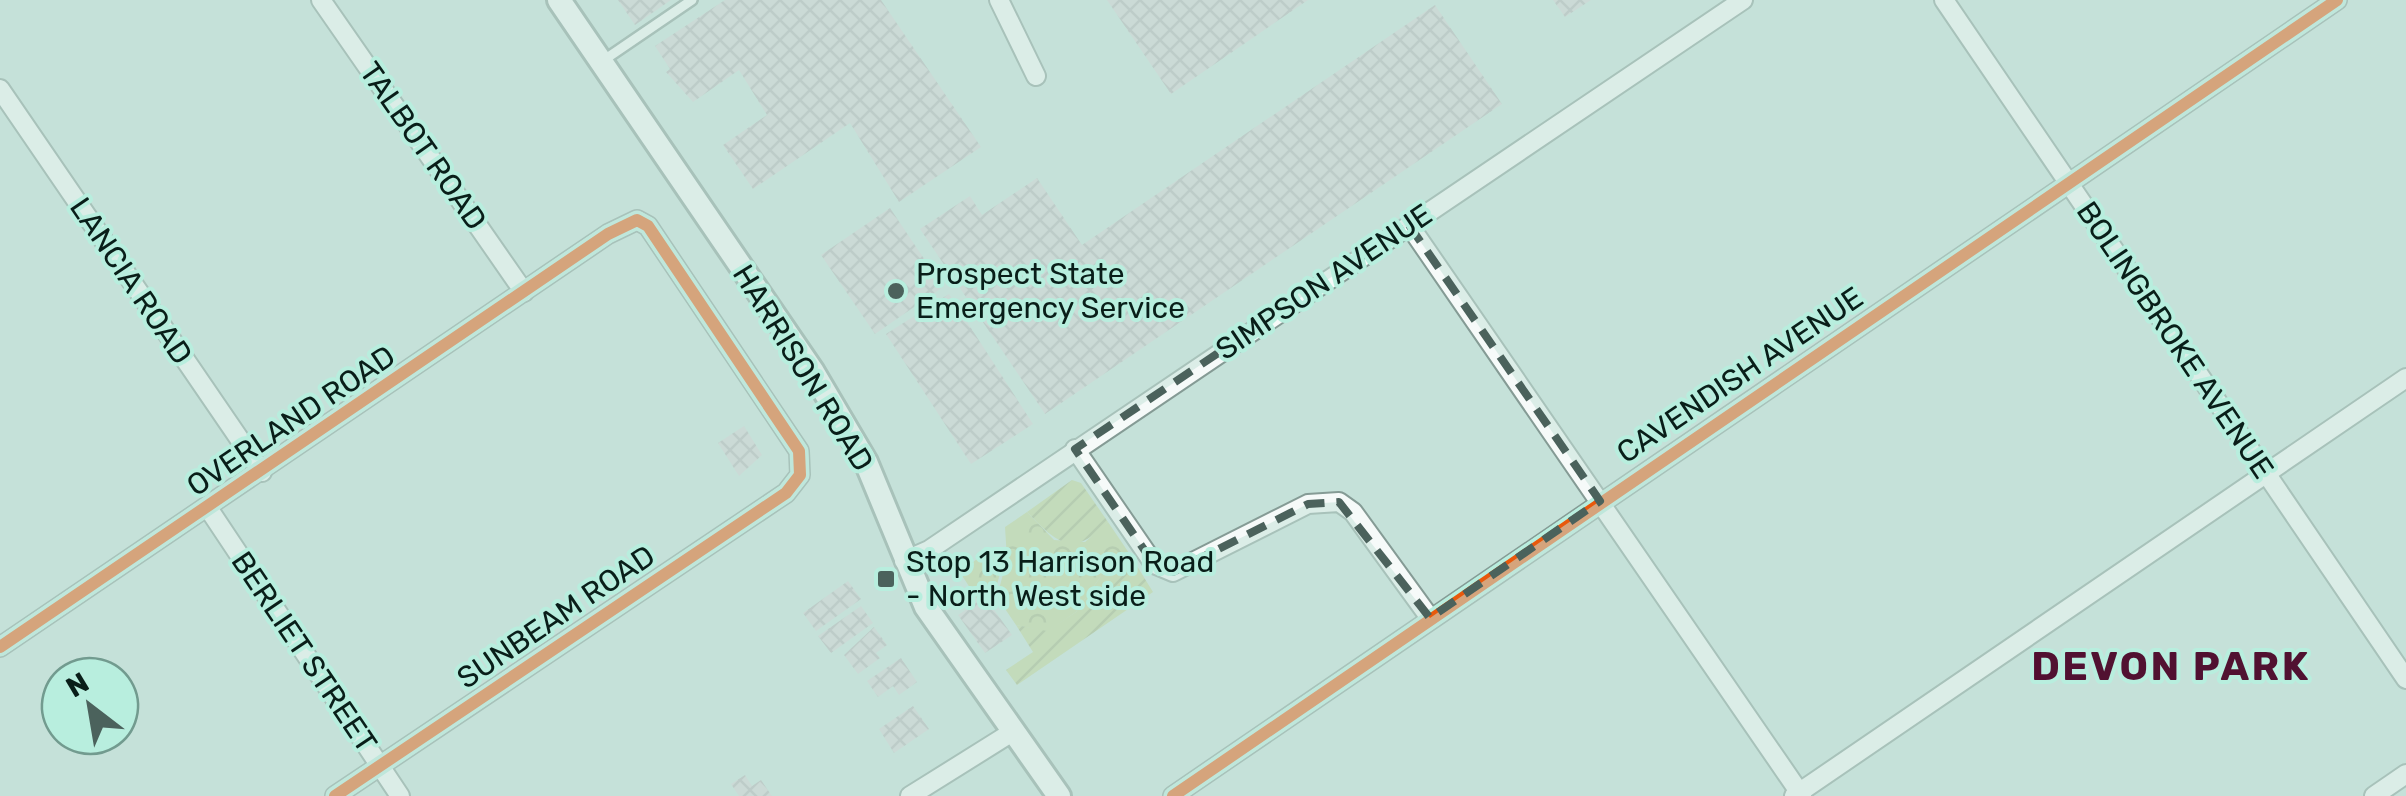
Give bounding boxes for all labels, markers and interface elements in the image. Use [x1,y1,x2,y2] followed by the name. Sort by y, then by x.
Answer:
[352,55,494,237] street label: TALBOT ROAD
[62,191,200,371] street label: LANCIA ROAD
[2069,195,2281,485] street label: BOLINGBROKE AVENUE
[1209,196,1439,368] street label: SIMPSON AVENUE
[916,256,1185,326] place label: Prospect State Emergency Service
[725,258,881,478] street label: HARRISON ROAD
[1610,279,1870,471] street label: CAVENDISH AVENUE
[885,280,907,302] marker: Prospect State Emergency Service
[180,338,402,504] street label: OVERLAND ROAD
[450,538,662,696] street label: SUNBEAM ROAD
[906,544,1214,614] place label: Stop 13 Harrison Road - North West side
[224,545,384,759] street label: BERLIET STREET
[875,568,897,590] marker: Stop 13 Harrison Road - North West side
[2031,643,2311,690] district label: DEVON PARK
[40,656,140,756] north arrow
[60,666,95,704] text: N

